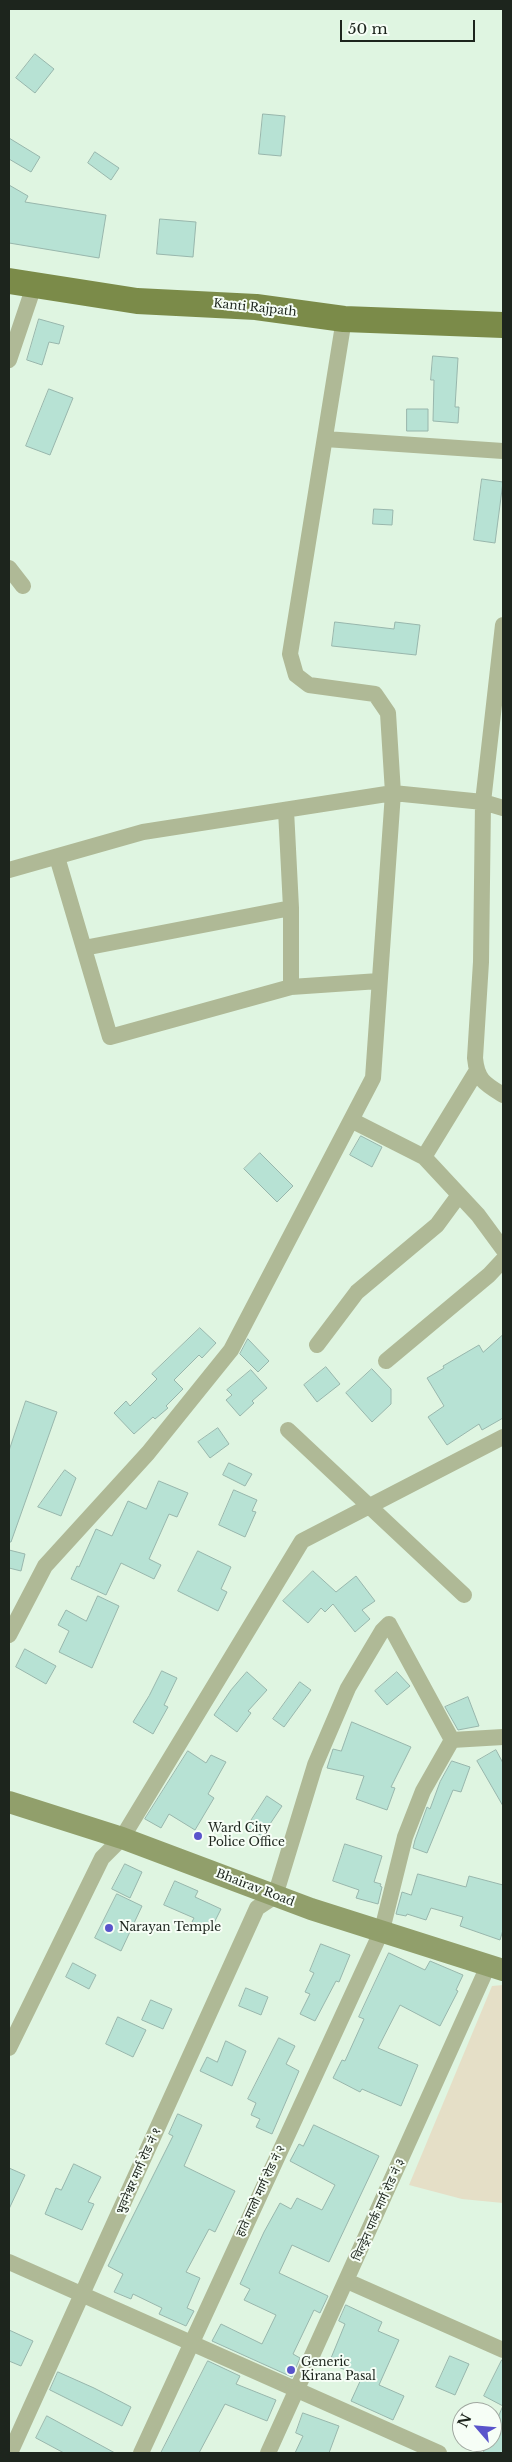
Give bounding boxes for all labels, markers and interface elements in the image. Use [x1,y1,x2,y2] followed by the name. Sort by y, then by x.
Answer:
[342,10,477,42] scale bar
[348,19,388,38] text: 50 m
[213,296,297,320] street label: Kanti Rajpath
[208,1822,285,1850] place label: Ward City Police Office
[192,1830,204,1842] marker: Ward City Police Office
[214,1866,296,1910] street label: Bhairav Road
[119,1921,221,1935] place label: Narayan Temple
[103,1922,115,1934] marker: Narayan Temple
[113,2126,165,2216] street label: भुवनेश्वर मार्ग रोड नं १
[233,2143,289,2239] street label: हाते मालो मार्ग रोड नं २
[350,2157,408,2263] street label: चिल्ड्रेन पार्क मार्ग रोड नं ३
[301,2356,376,2384] place label: Generic Kirana Pasal
[285,2364,297,2376] marker: Generic Kirana Pasal
[452,2402,502,2452] north arrow
[454,2411,476,2431] text: N

